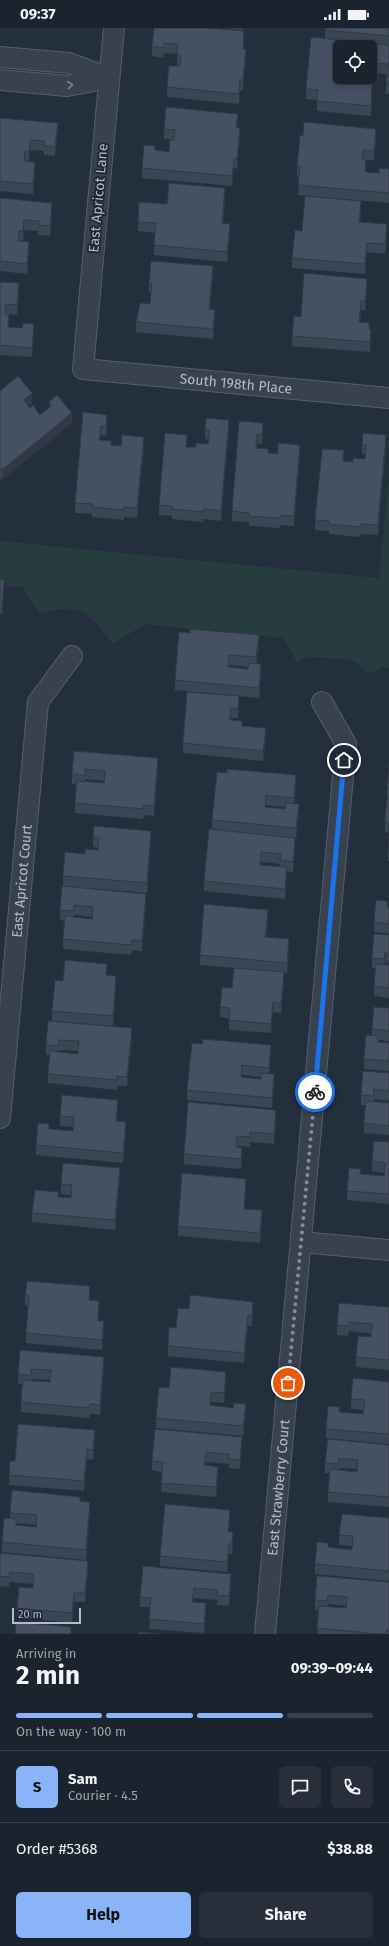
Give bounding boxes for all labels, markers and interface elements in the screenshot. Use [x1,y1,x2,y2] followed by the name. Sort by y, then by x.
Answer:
[20,5,56,23] text: 09:37
[333,40,377,84] map controls
[333,40,377,84] button: locate
[67,81,73,90] one-way arrow
[85,143,112,253] street label: East Apricot Lane
[179,370,293,398] street label: South 198th Place
[327,743,361,777] pin
[333,749,355,771] icon: home
[9,823,36,938] street label: East Apricot Court
[295,1072,335,1112] courier
[304,1081,326,1103] icon: bike
[271,1366,305,1400] pin
[277,1372,299,1394] icon: bag
[264,1418,294,1557] street label: East Strawberry Court
[12,1606,81,1625] scale bar
[18,1608,42,1621] text: 20 m
[16,1646,76,1661] text: Arriving in
[291,1659,373,1677] text: 09:39–09:44
[16,1660,80,1691] text: 2 min
[16,1724,126,1739] text: On the way · 100 m
[279,1766,321,1808] button: chat
[331,1766,373,1808] button: phone
[68,1770,97,1788] text: Sam
[33,1778,41,1796] text: S
[68,1788,138,1803] text: Courier · 4.5
[16,1840,98,1858] text: Order #5368
[327,1840,373,1858] text: $38.88
[16,1892,191,1938] button: Help
[199,1892,373,1938] button: Share

